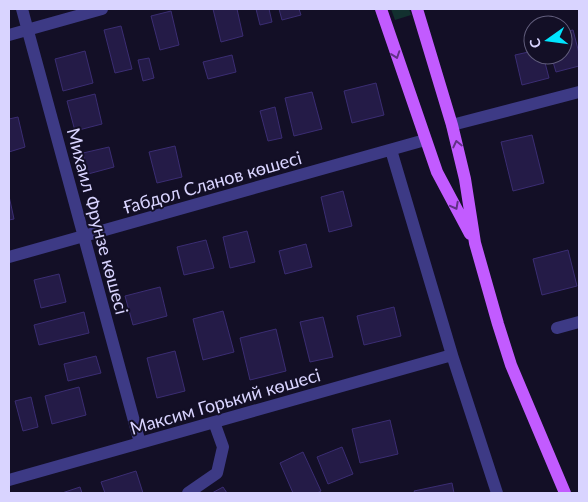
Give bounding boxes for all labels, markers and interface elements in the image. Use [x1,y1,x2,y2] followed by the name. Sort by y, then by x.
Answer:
[523,15,573,65] north arrow
[525,36,544,50] text: С
[391,50,401,59] one-way arrow
[63,125,133,317] street label: Михаил Фрунзе көшесі
[452,139,463,148] one-way arrow
[120,146,304,218] street label: Ғабдол Сланов көшесі
[449,201,459,210] one-way arrow
[127,363,323,439] street label: Максим Горький көшесі

